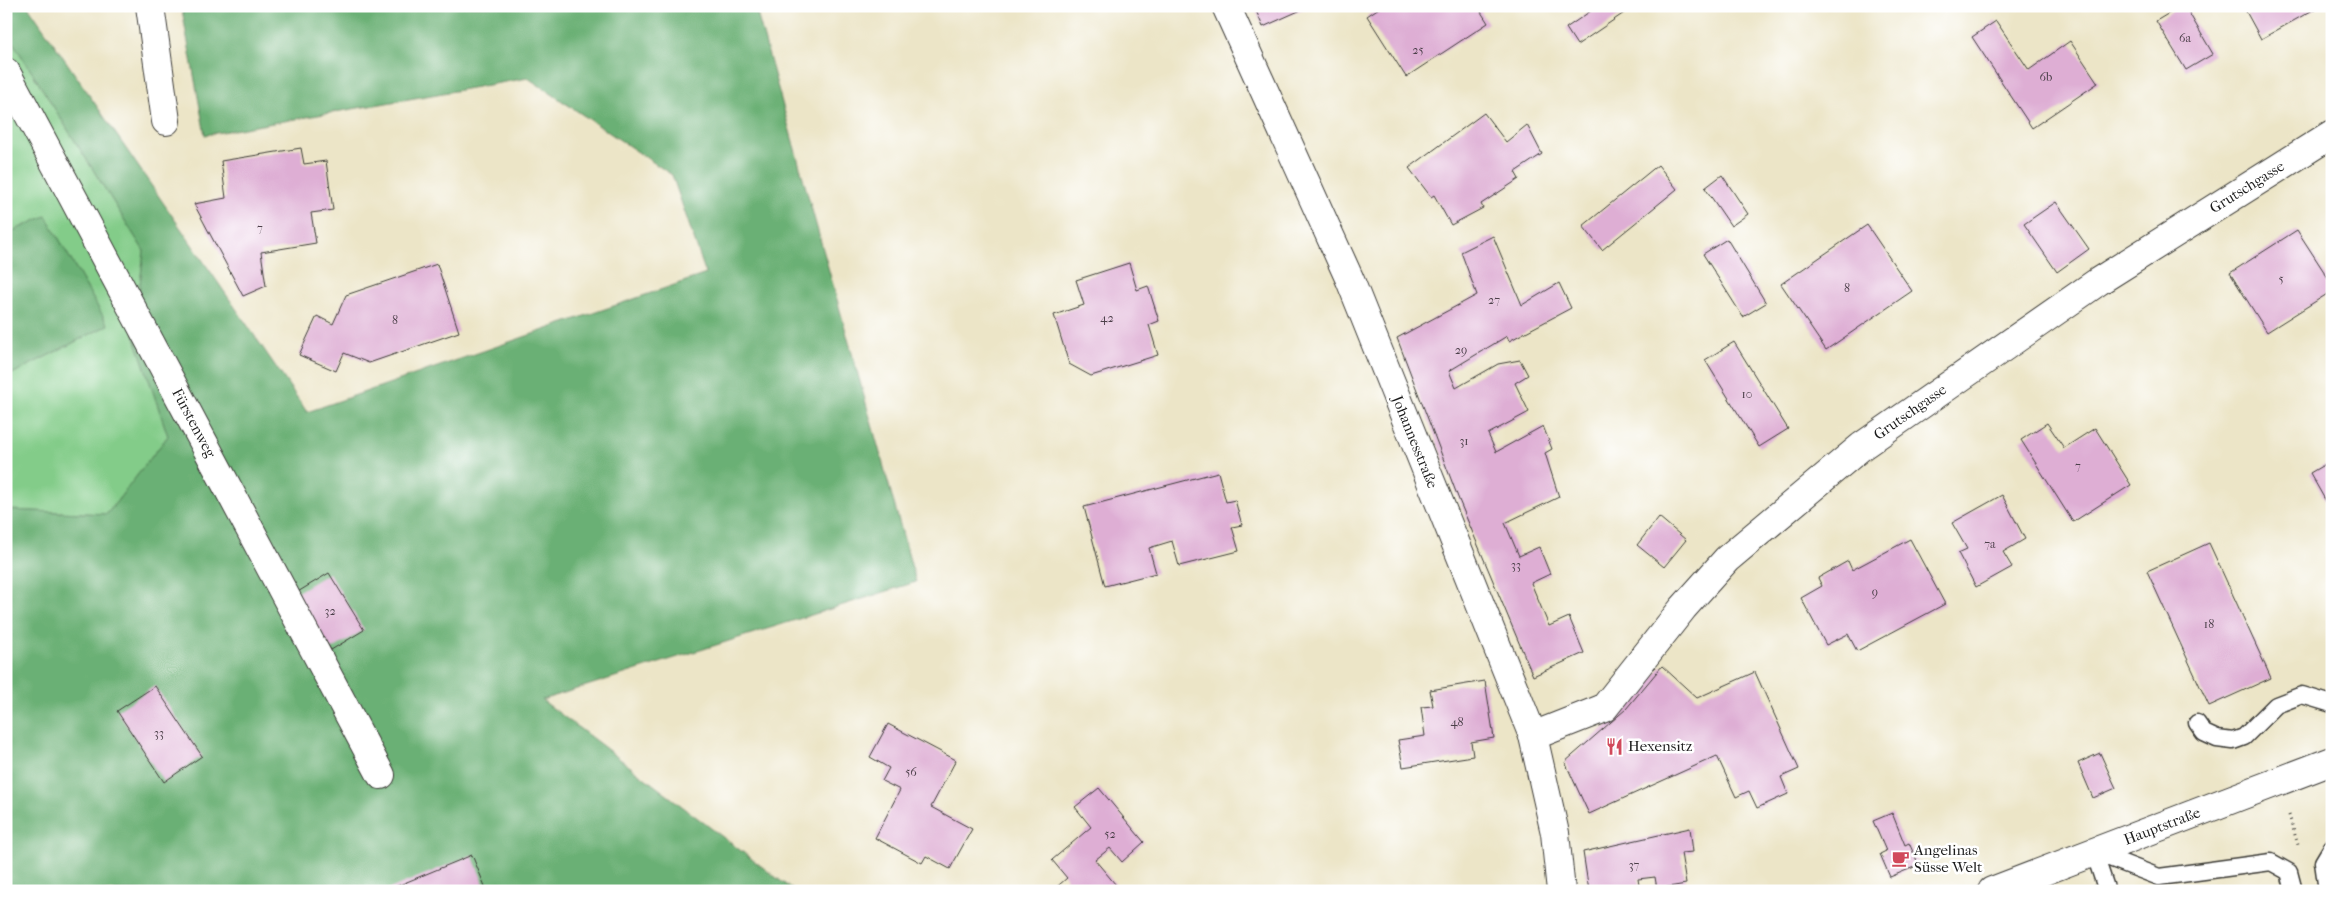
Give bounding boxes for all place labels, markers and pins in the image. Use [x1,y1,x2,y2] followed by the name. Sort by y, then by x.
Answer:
[1604,736,1624,756] restaurant icon: Hexensitz
[1628,737,1693,755] place label: Hexensitz
[1913,841,1983,876] place label: Angelinas Süsse Welt
[1890,849,1910,869] cafe icon: Angelinas Süsse Welt

